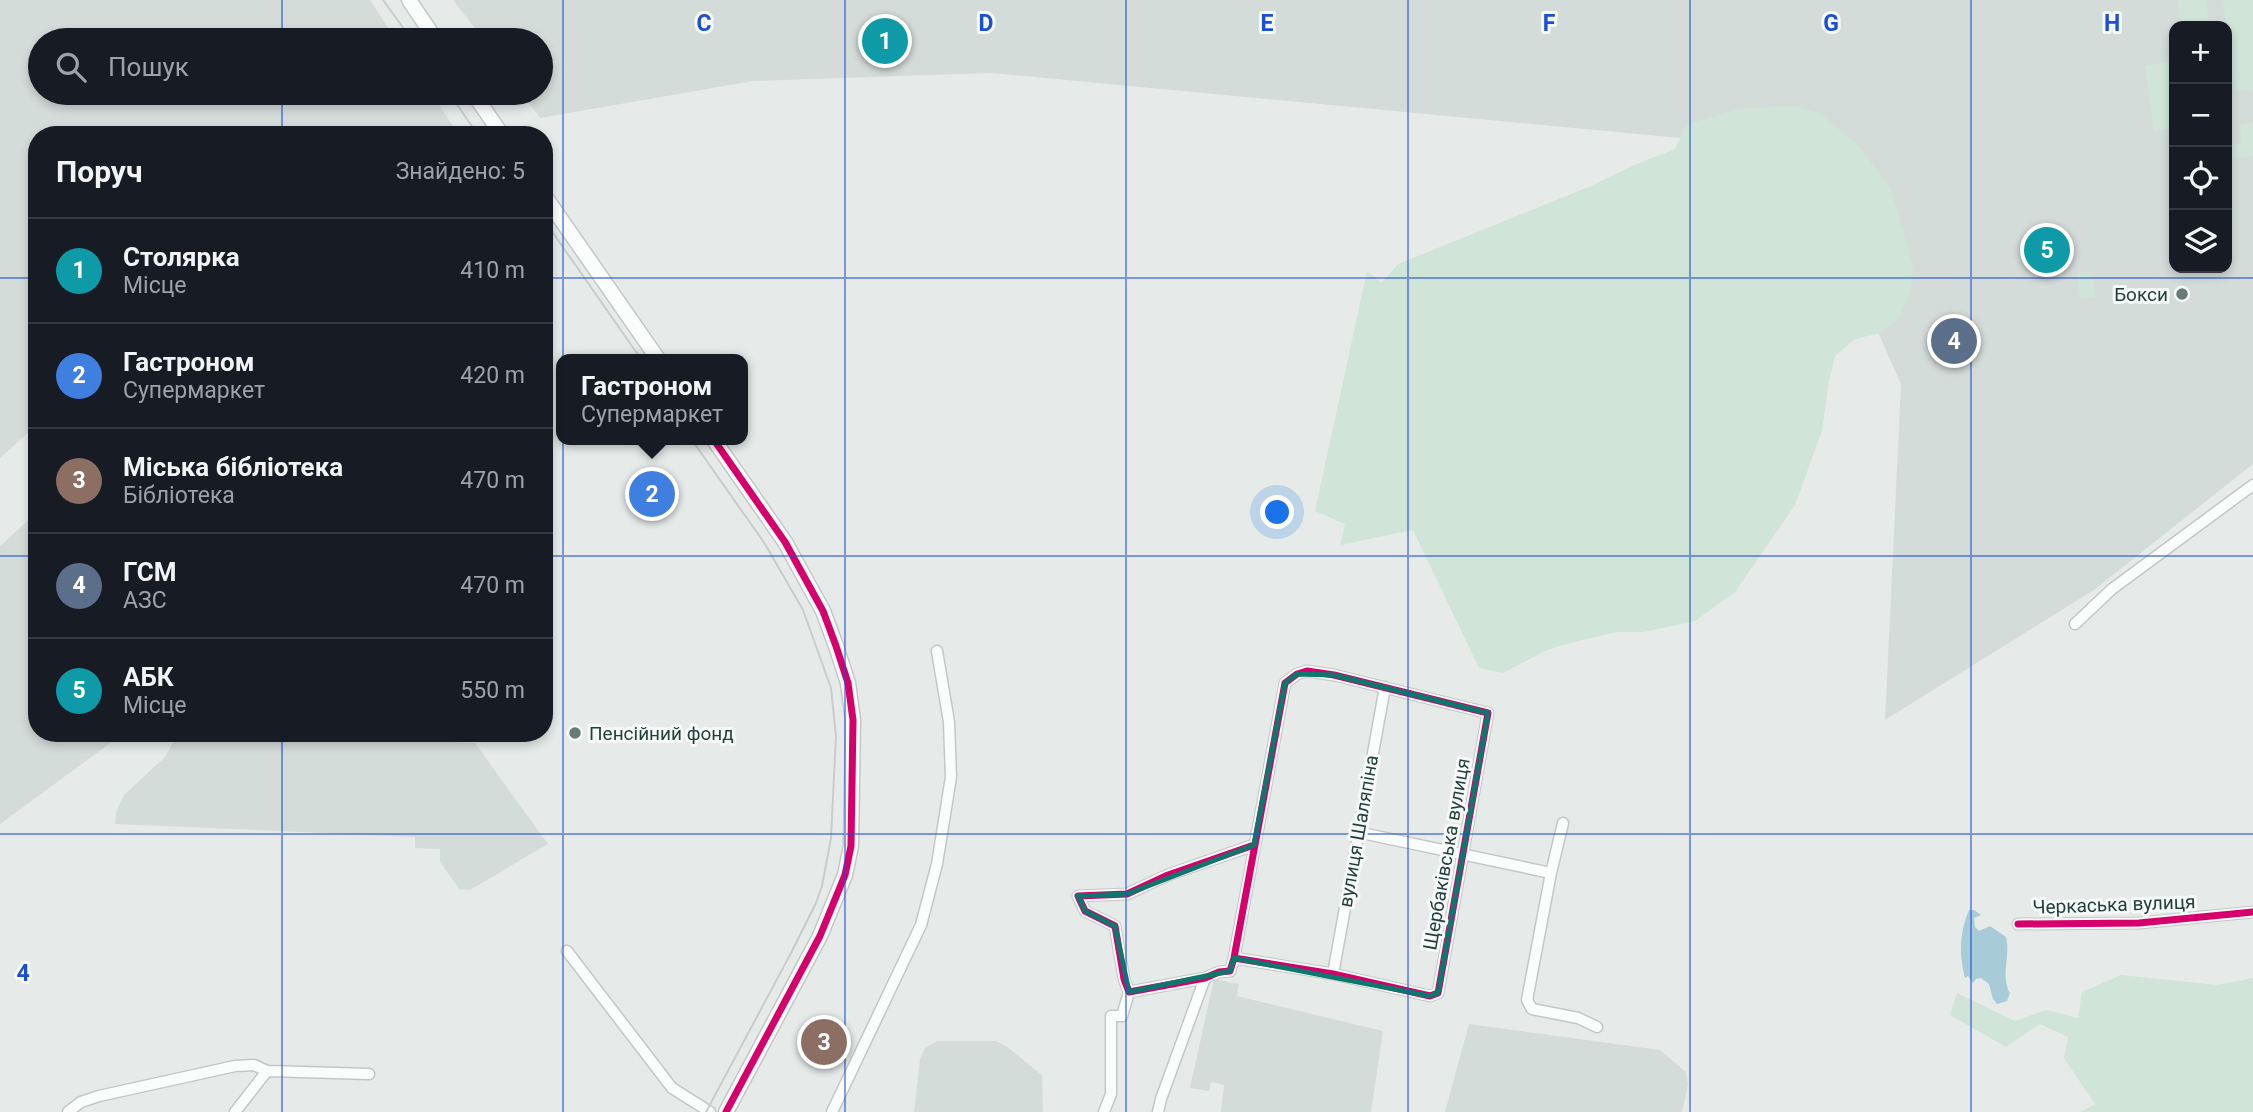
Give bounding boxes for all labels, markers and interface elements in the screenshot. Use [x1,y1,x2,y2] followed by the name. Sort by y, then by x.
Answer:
[696,10,712,37] text: C
[979,10,993,37] text: D
[1261,10,1274,37] text: E
[1543,10,1556,37] text: F
[1823,10,1839,37] text: G
[2104,10,2120,37] text: H
[862,15,908,67] pin: 1
[2169,21,2232,273] map controls
[2169,21,2232,84] button: +
[28,28,553,105] search box
[52,48,90,86] icon: search
[108,52,189,82] text: Пошук
[2169,84,2232,147] button: −
[2169,147,2232,210] button: locate
[56,154,143,189] text: Поруч
[396,158,525,185] text: Знайдено: 5
[2169,210,2232,273] button: layers
[2024,224,2070,276] pin: 5
[123,242,240,272] text: Столярка
[72,257,86,284] text: 1
[460,257,525,284] text: 410 m
[123,272,187,299] text: Місце
[2114,283,2168,306] place label: Бокси
[2174,286,2190,302] marker: Бокси
[1931,315,1977,367] pin: 4
[123,347,254,377] text: Гастроном
[556,354,748,445] popup
[72,362,86,389] text: 2
[460,362,525,389] text: 420 m
[581,371,712,401] text: Гастроном
[123,377,265,404] text: Супермаркет
[581,401,723,428] text: Супермаркет
[123,452,343,482] text: Міська бібліотека
[72,467,86,494] text: 3
[460,467,525,494] text: 470 m
[629,468,675,520] pin: 2
[123,482,235,509] text: Бібліотека
[1260,495,1294,529] your location
[123,557,176,587] text: ГСМ
[72,572,86,599] text: 4
[460,572,525,599] text: 470 m
[123,587,167,614] text: АЗС
[123,662,174,692] text: АБК
[72,677,86,704] text: 5
[460,677,525,704] text: 550 m
[123,692,187,719] text: Місце
[589,722,734,745] place label: Пенсійний фонд
[567,725,583,741] marker: Пенсійний фонд
[1334,753,1383,909] street label: вулиця Шаляпіна
[1418,756,1475,952] street label: Щербаківська вулиця
[2032,890,2196,919] street label: Черкаська вулиця
[16,960,30,987] text: 4
[801,1016,847,1068] pin: 3

